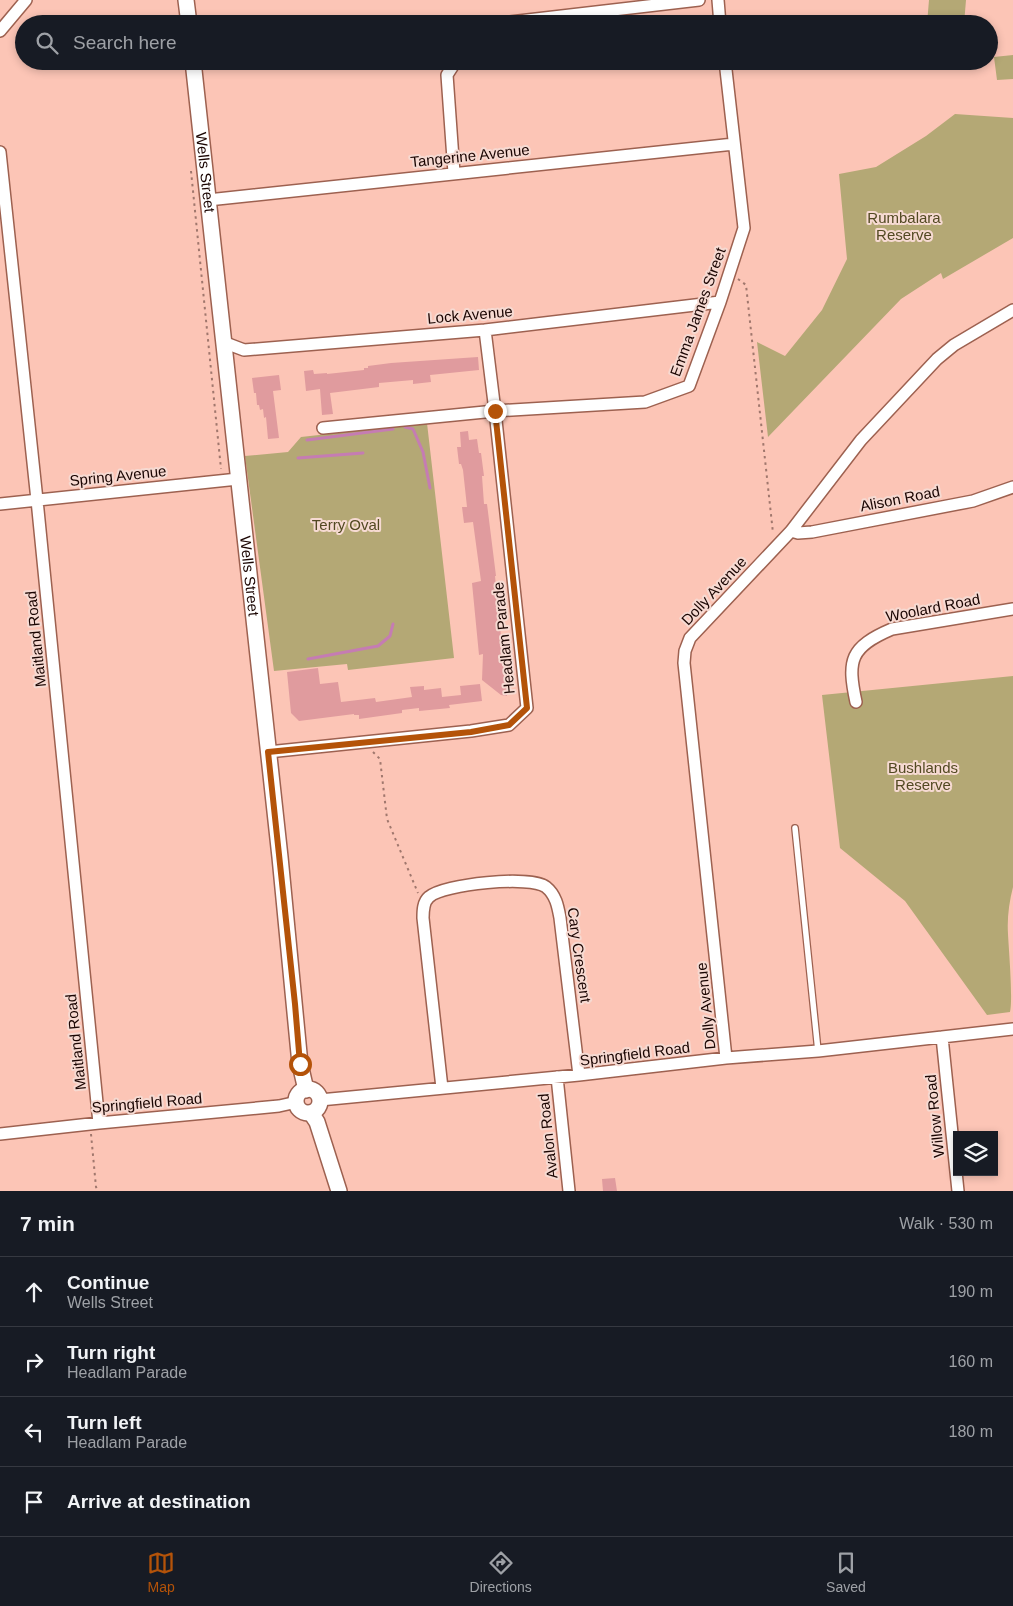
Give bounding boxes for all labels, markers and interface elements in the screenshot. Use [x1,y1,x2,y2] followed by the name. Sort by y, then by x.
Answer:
[15,15,998,70] search box
[33,29,61,57] icon: search
[73,32,177,53] text: Search here
[193,131,219,214] street label: Wells Street
[409,141,530,170] street label: Tangerine Avenue
[867,209,941,243] park label: Rumbalara Reserve
[666,244,729,379] street label: Emma James Street
[427,302,513,327] street label: Lock Avenue
[484,400,507,423] route end
[69,462,167,489] street label: Spring Avenue
[859,482,941,515] street label: Alison Road
[312,516,380,533] park label: Terry Oval
[237,535,263,618] street label: Wells Street
[678,553,750,628] street label: Dolly Avenue
[489,581,518,695] street label: Headlam Parade
[22,590,49,688] street label: Maitland Road
[884,590,981,625] street label: Woolard Road
[888,759,958,793] park label: Bushlands Reserve
[564,906,595,1004] street label: Cary Crescent
[692,962,719,1050] street label: Dolly Avenue
[62,993,89,1091] street label: Maitland Road
[579,1038,691,1069] street label: Springfield Road
[289,1053,312,1076] route start
[922,1074,947,1158] street label: Willow Road
[91,1089,203,1116] street label: Springfield Road
[535,1093,560,1180] street label: Avalon Road
[953,1131,998,1176] map controls
[953,1131,998,1176] button: layers
[20,1212,75,1235] text: 7 min
[899,1215,993,1232] text: Walk · 530 m
[67,1272,149,1293] text: Continue
[20,1278,48,1306] icon: ahead
[949,1283,993,1300] text: 190 m
[67,1294,153,1311] text: Wells Street
[67,1342,155,1363] text: Turn right
[20,1348,48,1376] icon: right
[949,1353,993,1370] text: 160 m
[67,1364,187,1381] text: Headlam Parade
[67,1412,142,1433] text: Turn left
[20,1418,48,1446] icon: left
[949,1423,993,1440] text: 180 m
[67,1434,187,1451] text: Headlam Parade
[20,1488,48,1516] icon: arrive
[67,1491,251,1512] text: Arrive at destination
[147,1549,175,1595] tab: Map
[470,1549,532,1595] tab: Directions
[826,1549,866,1595] tab: Saved

